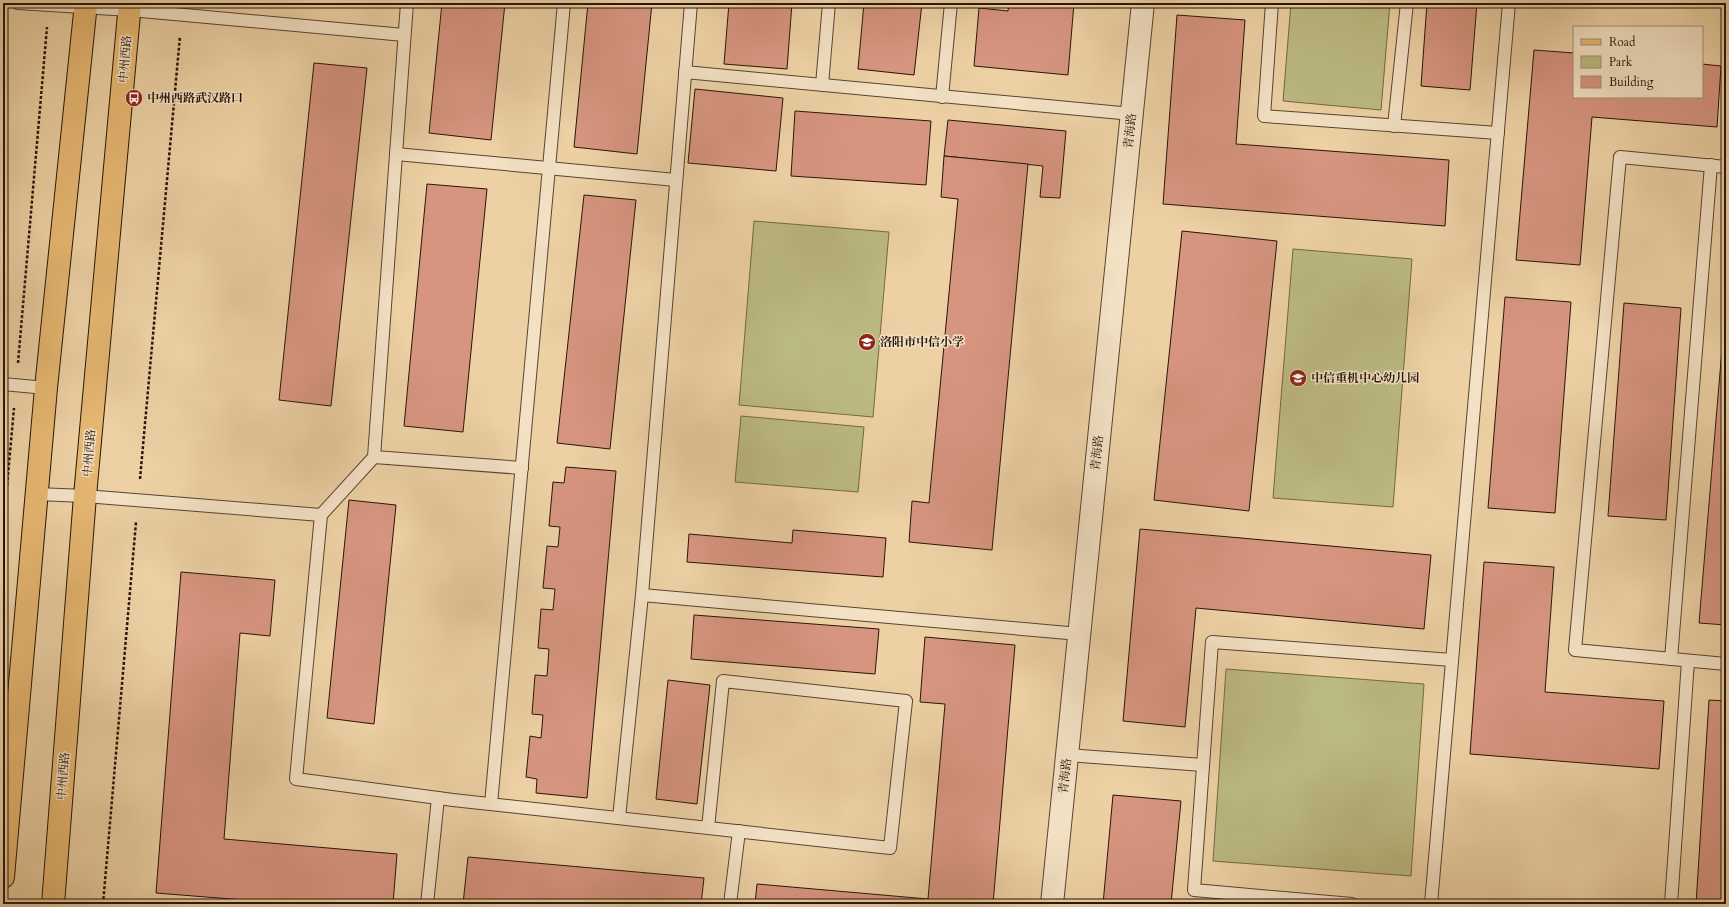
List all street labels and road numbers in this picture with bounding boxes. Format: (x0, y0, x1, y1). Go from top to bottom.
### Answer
street label: 中州西路 (115, 34, 135, 84)
street label: 青海路 (1120, 112, 1140, 150)
street label: 中州西路 (79, 428, 99, 478)
street label: 青海路 (1087, 434, 1107, 472)
street label: 中州西路 (53, 751, 73, 801)
street label: 青海路 (1055, 757, 1075, 795)

